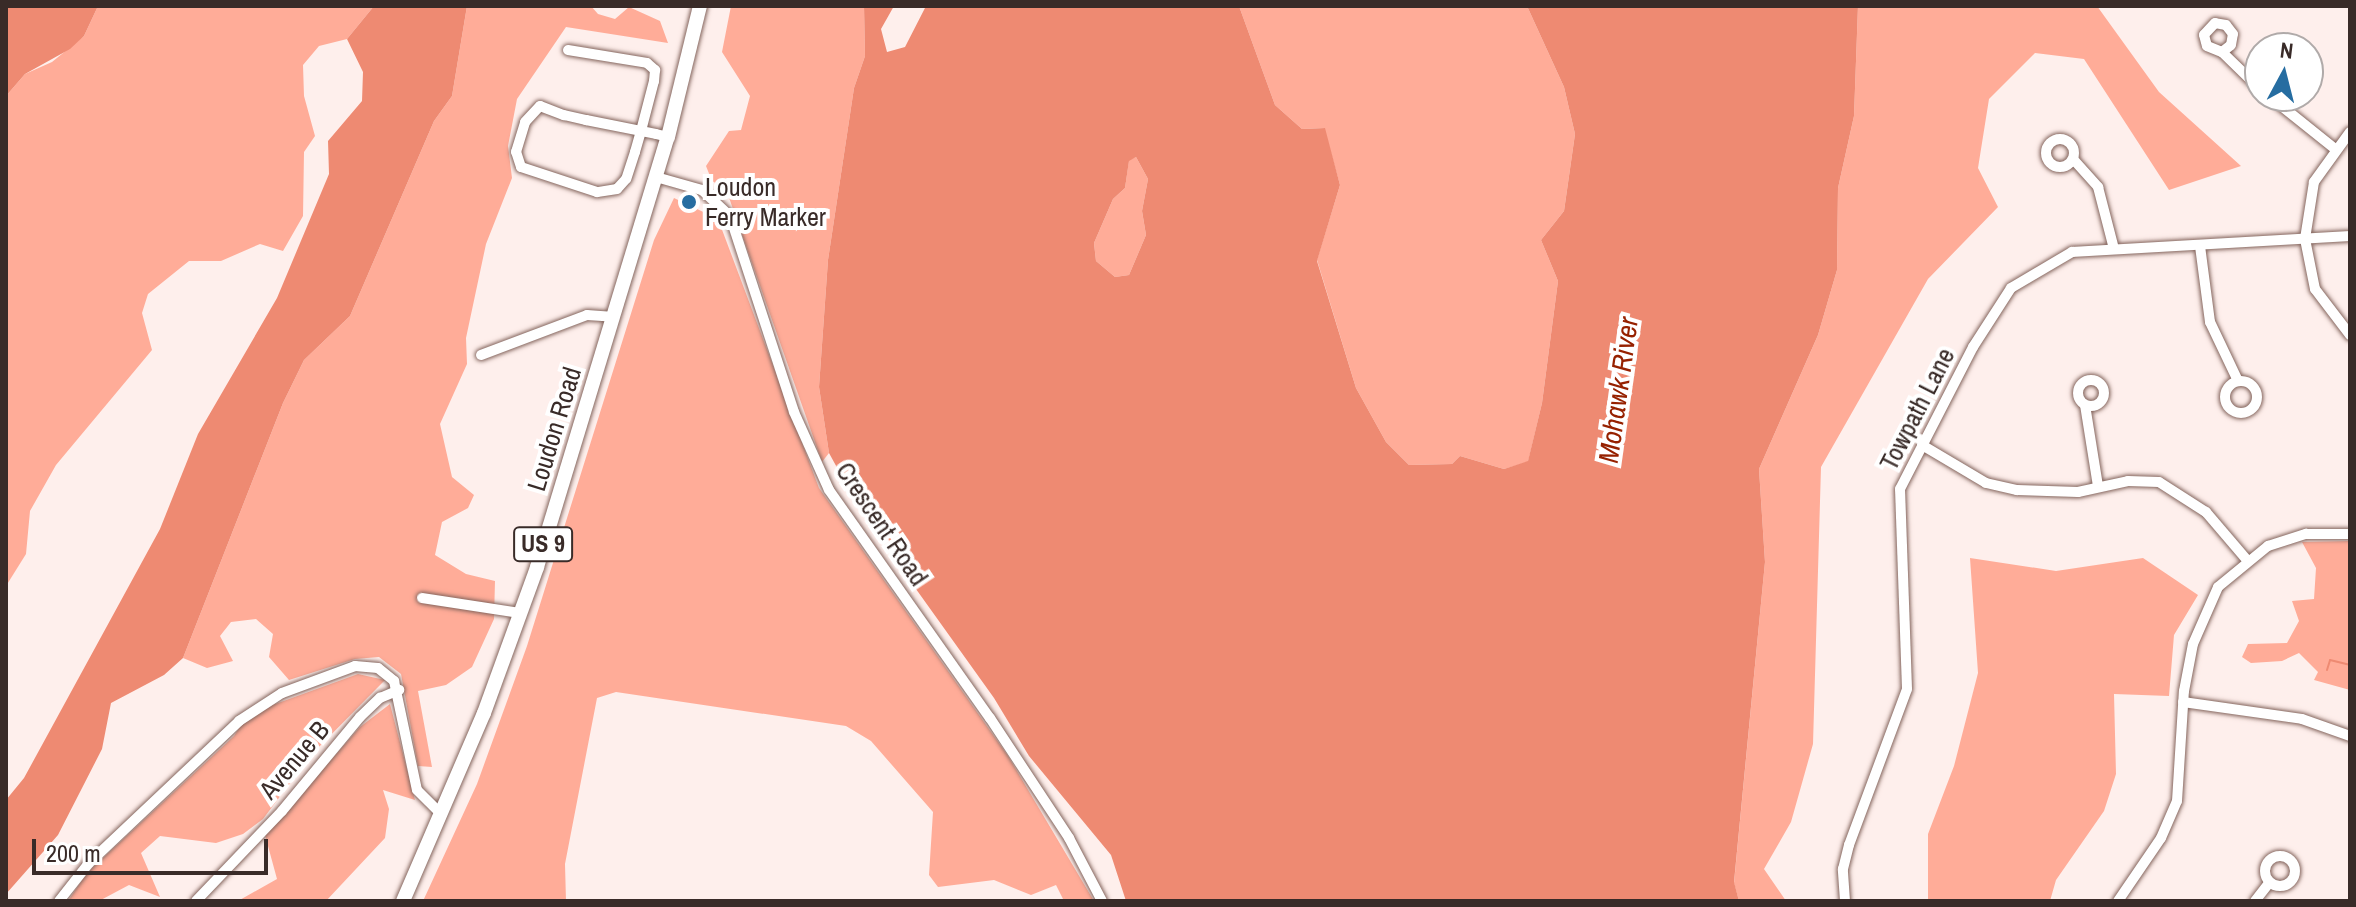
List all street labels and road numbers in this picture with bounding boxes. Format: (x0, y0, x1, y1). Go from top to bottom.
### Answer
street label: Towpath Lane (1873, 343, 1961, 475)
street label: Loudon Road (520, 363, 588, 495)
street label: Crescent Road (829, 456, 935, 592)
road number: US 9 (513, 524, 573, 564)
street label: Avenue B (252, 715, 336, 805)

